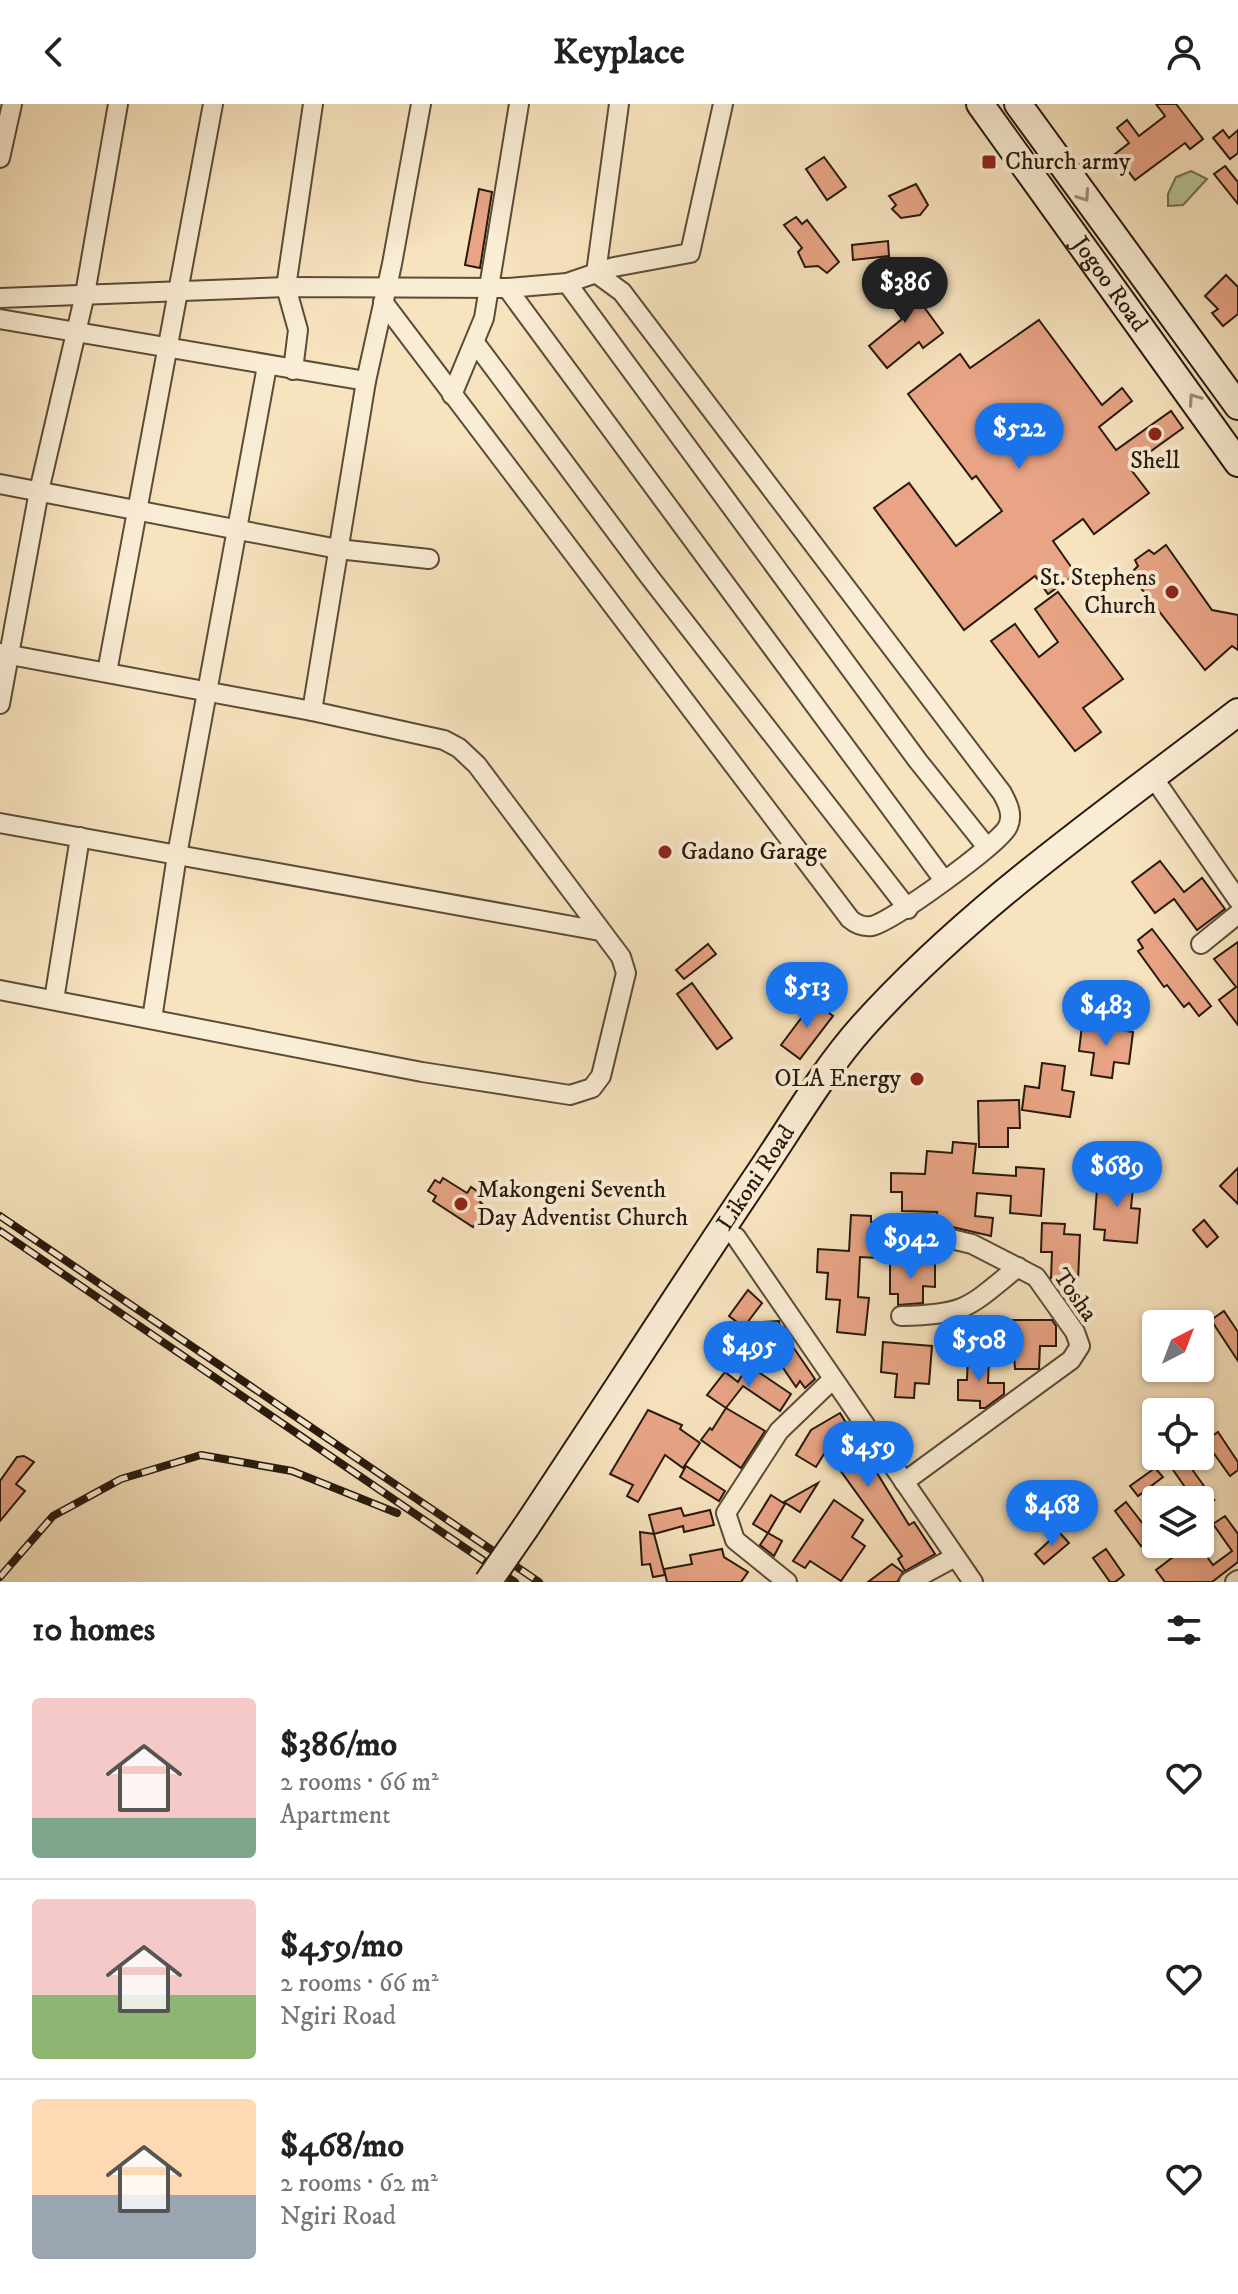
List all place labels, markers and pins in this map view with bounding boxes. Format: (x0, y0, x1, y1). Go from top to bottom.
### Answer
place label: Church army (1005, 147, 1131, 177)
marker: Church army (980, 153, 998, 171)
pin: $386 (858, 257, 952, 325)
pin: $522 (972, 403, 1066, 471)
marker: Shell (1146, 425, 1164, 443)
place label: Shell (1130, 446, 1181, 476)
place label: St. Stephens Church (1040, 563, 1156, 621)
marker: St. Stephens Church (1163, 583, 1181, 601)
place label: Gadano Garage (681, 837, 827, 867)
marker: Gadano Garage (656, 843, 674, 861)
pin: $513 (760, 962, 854, 1030)
pin: $483 (1059, 980, 1153, 1048)
place label: OLA Energy (774, 1064, 902, 1094)
marker: OLA Energy (908, 1070, 926, 1088)
pin: $689 (1070, 1141, 1164, 1209)
place label: Makongeni Seventh Day Adventist Church (477, 1175, 688, 1233)
marker: Makongeni Seventh Day Adventist Church (452, 1195, 470, 1213)
pin: $942 (864, 1213, 958, 1281)
pin: $508 (932, 1315, 1026, 1383)
pin: $495 (702, 1321, 796, 1389)
pin: $459 (821, 1421, 915, 1489)
pin: $468 (1005, 1480, 1099, 1548)

